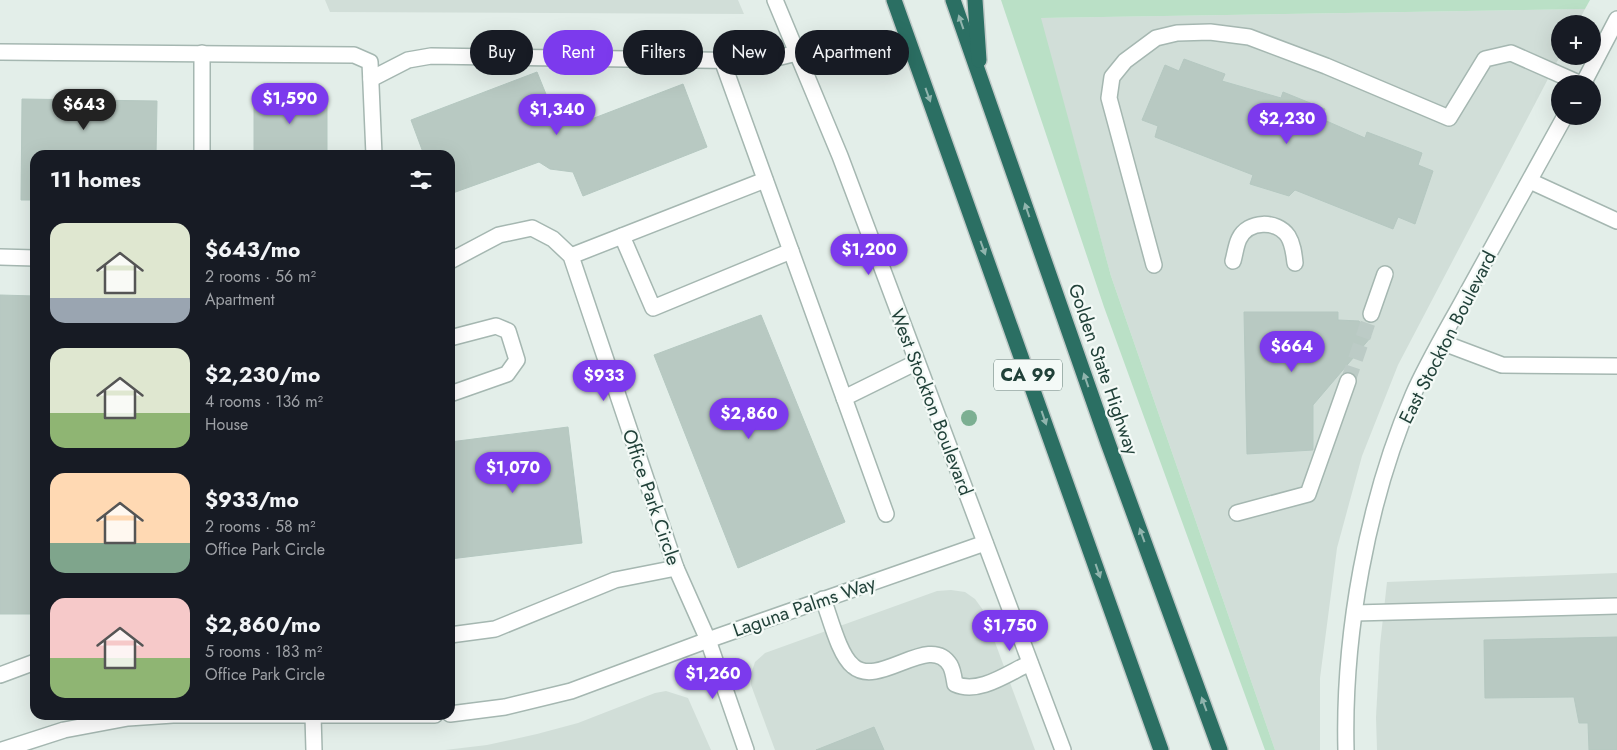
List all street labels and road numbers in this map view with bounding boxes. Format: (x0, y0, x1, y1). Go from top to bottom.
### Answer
street label: East Stockton Boulevard (1392, 246, 1503, 428)
street label: Golden State Highway (1062, 280, 1146, 459)
street label: West Stockton Boulevard (883, 305, 980, 499)
road number: CA 99 (994, 360, 1062, 390)
street label: Office Park Circle (616, 425, 688, 569)
street label: Laguna Palms Way (729, 569, 880, 644)

